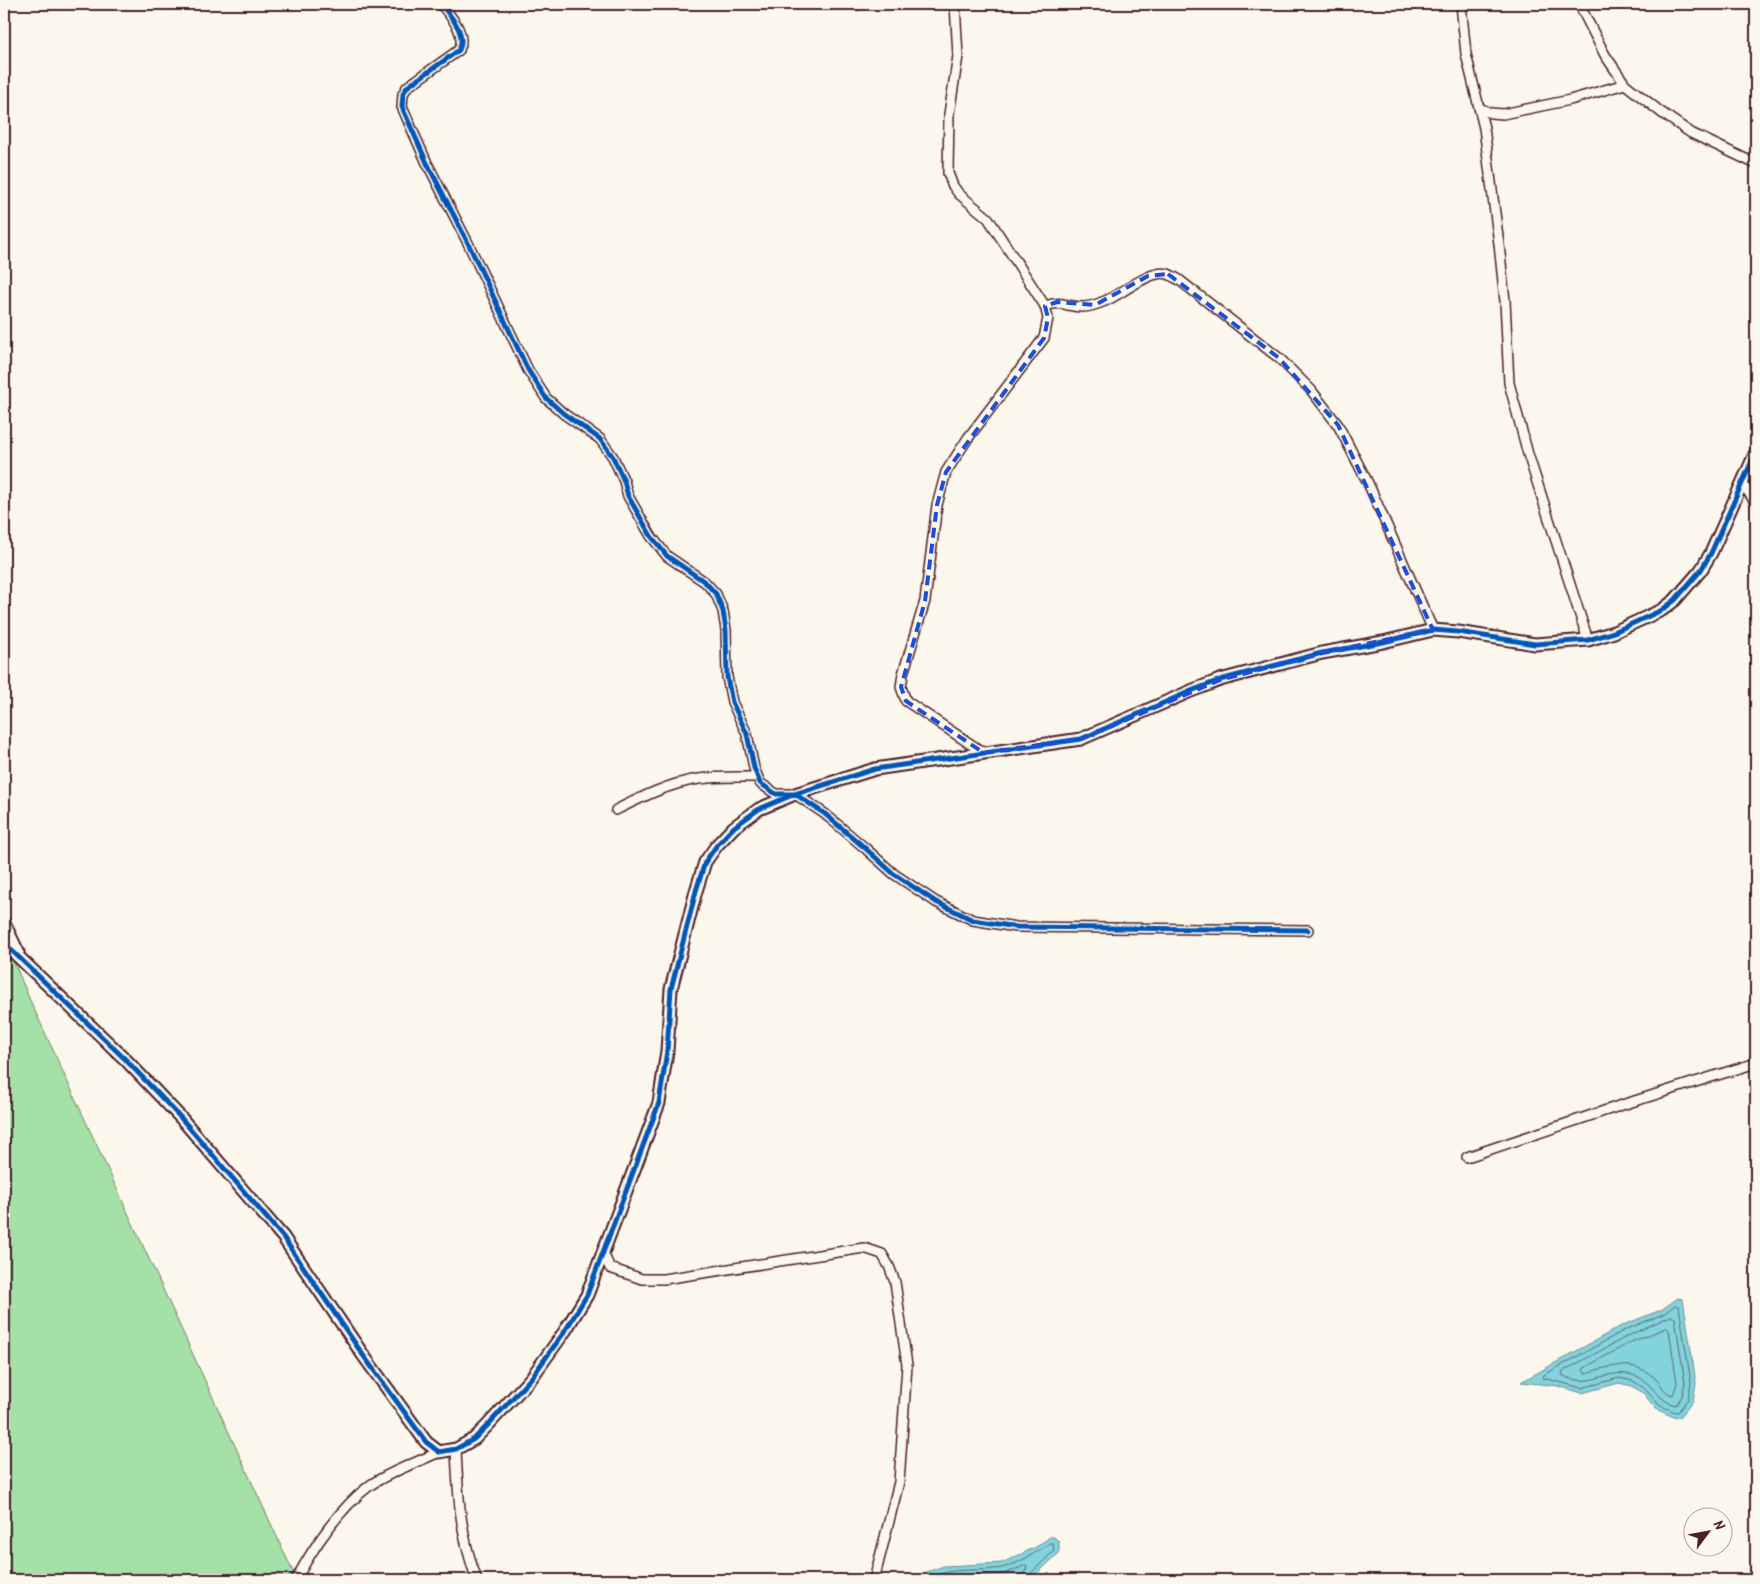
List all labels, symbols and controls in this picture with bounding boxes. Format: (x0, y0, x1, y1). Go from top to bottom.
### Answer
north arrow (1682, 1506, 1732, 1556)
text: N (1707, 1516, 1730, 1535)

